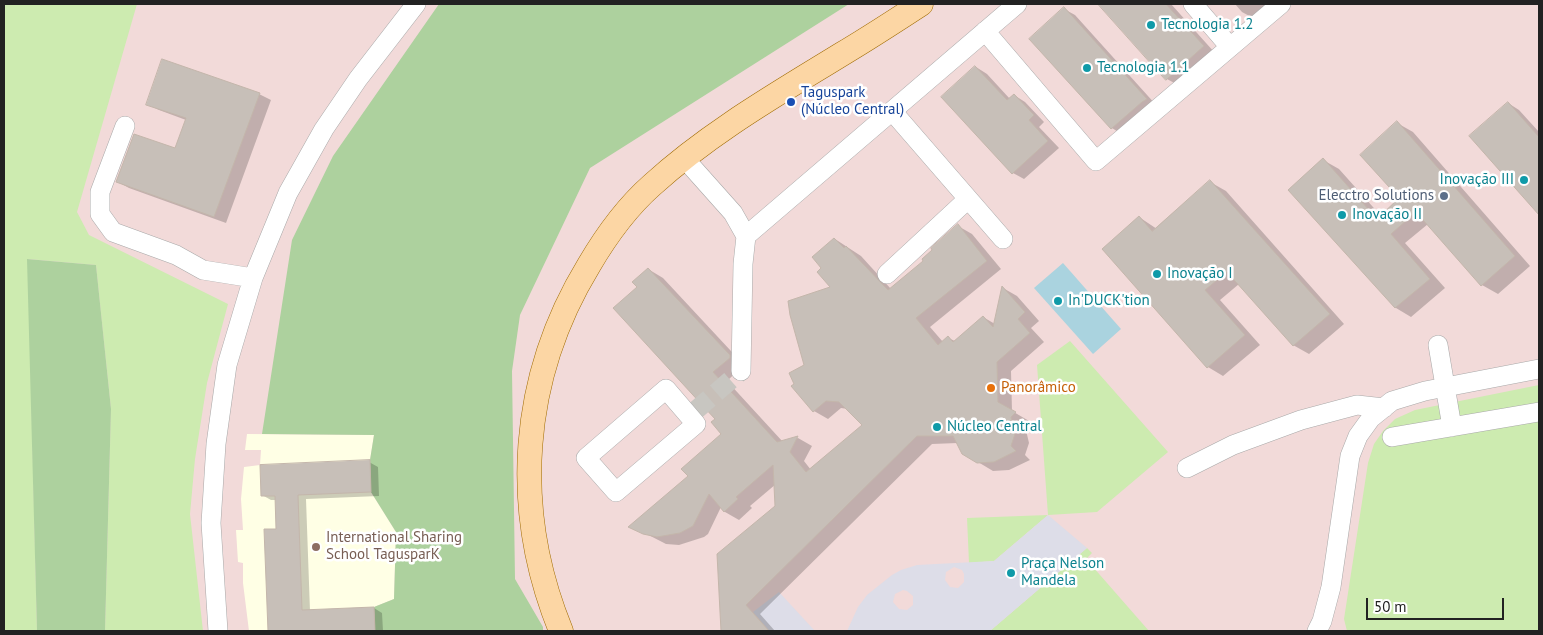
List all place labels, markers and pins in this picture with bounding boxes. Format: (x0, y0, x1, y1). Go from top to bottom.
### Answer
place label: Tecnologia 1.2 (1161, 16, 1253, 34)
marker: Tecnologia 1.2 (1145, 19, 1157, 31)
place label: Tecnologia 1.1 (1097, 59, 1189, 77)
marker: Tecnologia 1.1 (1081, 62, 1093, 74)
place label: Taguspark (Núcleo Central) (801, 84, 904, 119)
marker: Taguspark (Núcleo Central) (785, 96, 797, 108)
place label: Inovação III (1440, 171, 1514, 189)
marker: Inovação III (1518, 174, 1530, 186)
place label: Elecctro Solutions (1319, 187, 1434, 205)
marker: Elecctro Solutions (1438, 190, 1450, 202)
place label: Inovação II (1352, 206, 1422, 224)
marker: Inovação II (1336, 209, 1348, 221)
place label: Inovação I (1167, 265, 1233, 283)
marker: Inovação I (1151, 268, 1163, 280)
place label: In'DUCK'tion (1068, 292, 1150, 310)
marker: In'DUCK'tion (1052, 295, 1064, 307)
place label: Panorâmico (1001, 379, 1076, 397)
marker: Panorâmico (985, 382, 997, 394)
place label: Núcleo Central (947, 418, 1042, 436)
marker: Núcleo Central (931, 421, 943, 433)
place label: International Sharing School TagusparK (326, 529, 462, 564)
marker: International Sharing School TagusparK (310, 541, 322, 553)
place label: Praça Nelson Mandela (1021, 555, 1104, 590)
marker: Praça Nelson Mandela (1005, 567, 1017, 579)

